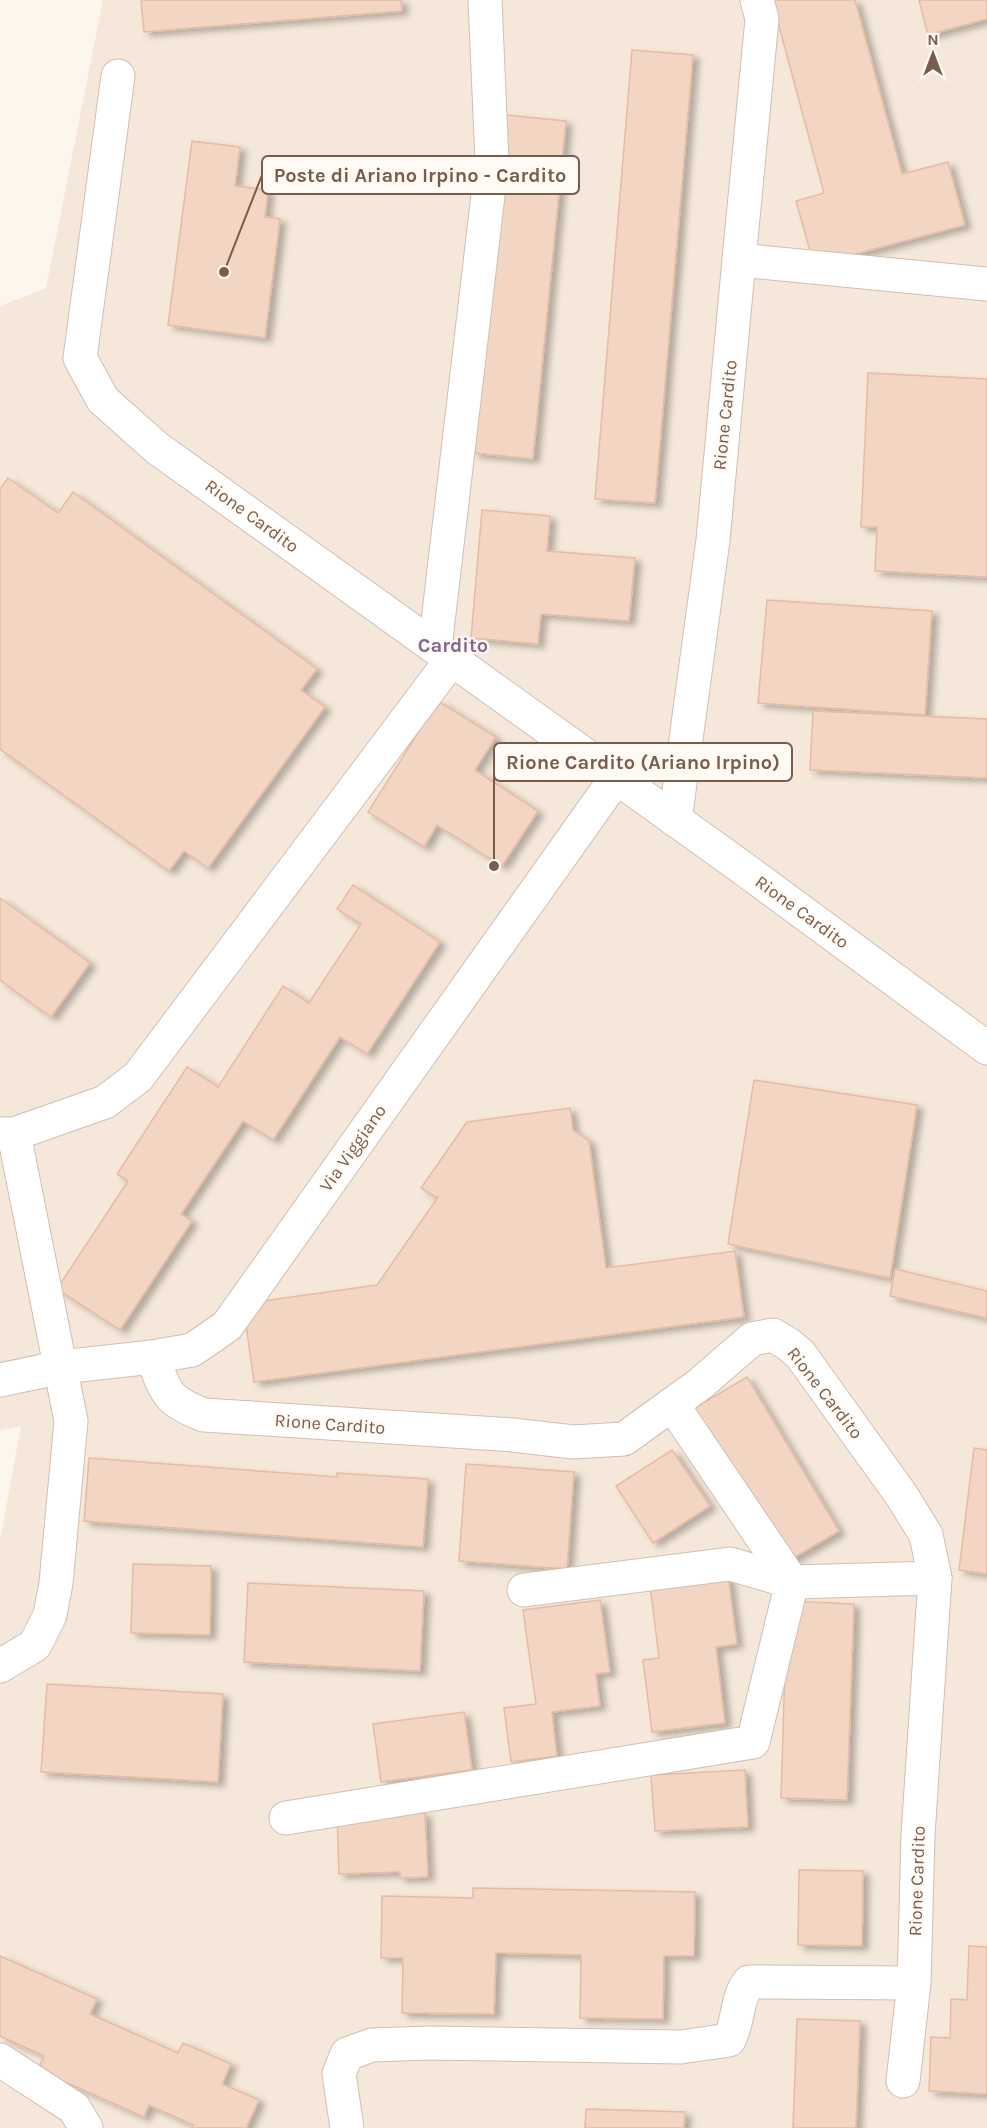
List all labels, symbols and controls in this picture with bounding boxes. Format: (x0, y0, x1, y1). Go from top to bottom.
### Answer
north arrow (903, 24, 963, 84)
text: N (927, 30, 939, 49)
callout: Poste di Ariano Irpino - Cardito (262, 156, 579, 194)
text: Poste di Ariano Irpino - Cardito (274, 164, 566, 187)
street label: Rione Cardito (708, 359, 742, 471)
street label: Rione Cardito (201, 475, 303, 557)
district label: Cardito (418, 634, 488, 657)
callout: Rione Cardito (Ariano Irpino) (494, 743, 792, 781)
text: Rione Cardito (Ariano Irpino) (506, 751, 780, 774)
street label: Rione Cardito (751, 871, 853, 953)
street label: Via Viggiano (315, 1100, 391, 1196)
street label: Rione Cardito (782, 1343, 868, 1443)
street label: Rione Cardito (274, 1409, 386, 1439)
street label: Rione Cardito (904, 1825, 930, 1937)

